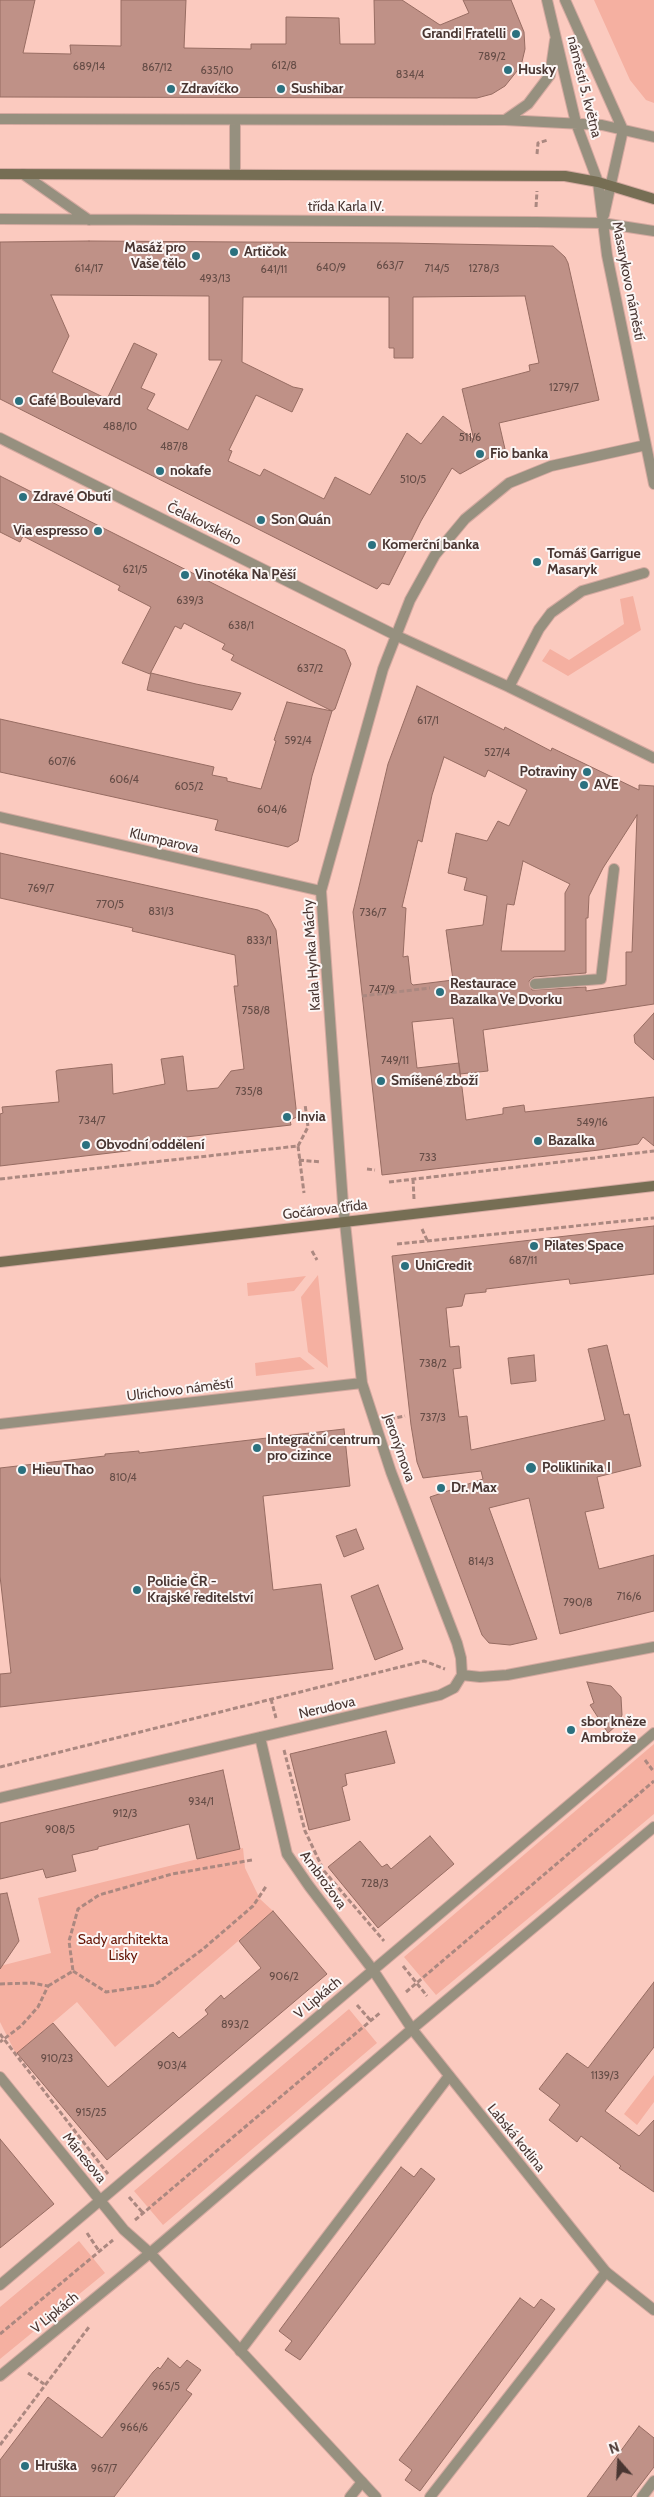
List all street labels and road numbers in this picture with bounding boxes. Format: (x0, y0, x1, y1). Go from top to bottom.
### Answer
street label: náměstí 5. května (563, 35, 605, 139)
street label: třída Karla IV. (308, 199, 384, 215)
street label: Masarykovo náměstí (608, 220, 648, 342)
street label: Čelakovského (164, 499, 244, 549)
street label: Klumparova (128, 825, 200, 857)
street label: Karla Hynka Máchy (300, 899, 324, 1011)
street label: Gočárova třída (282, 1196, 368, 1224)
street label: Ulrichovo náměstí (126, 1375, 234, 1405)
street label: Jeronýmova (380, 1412, 418, 1484)
street label: Nerudova (297, 1693, 357, 1723)
street label: Ambrožova (296, 1848, 350, 1912)
street label: V Lipkách (291, 1973, 345, 2023)
street label: Labská kotlina (484, 2101, 548, 2175)
street label: Mánesova (59, 2129, 109, 2187)
street label: V Lipkách (28, 2289, 82, 2337)

